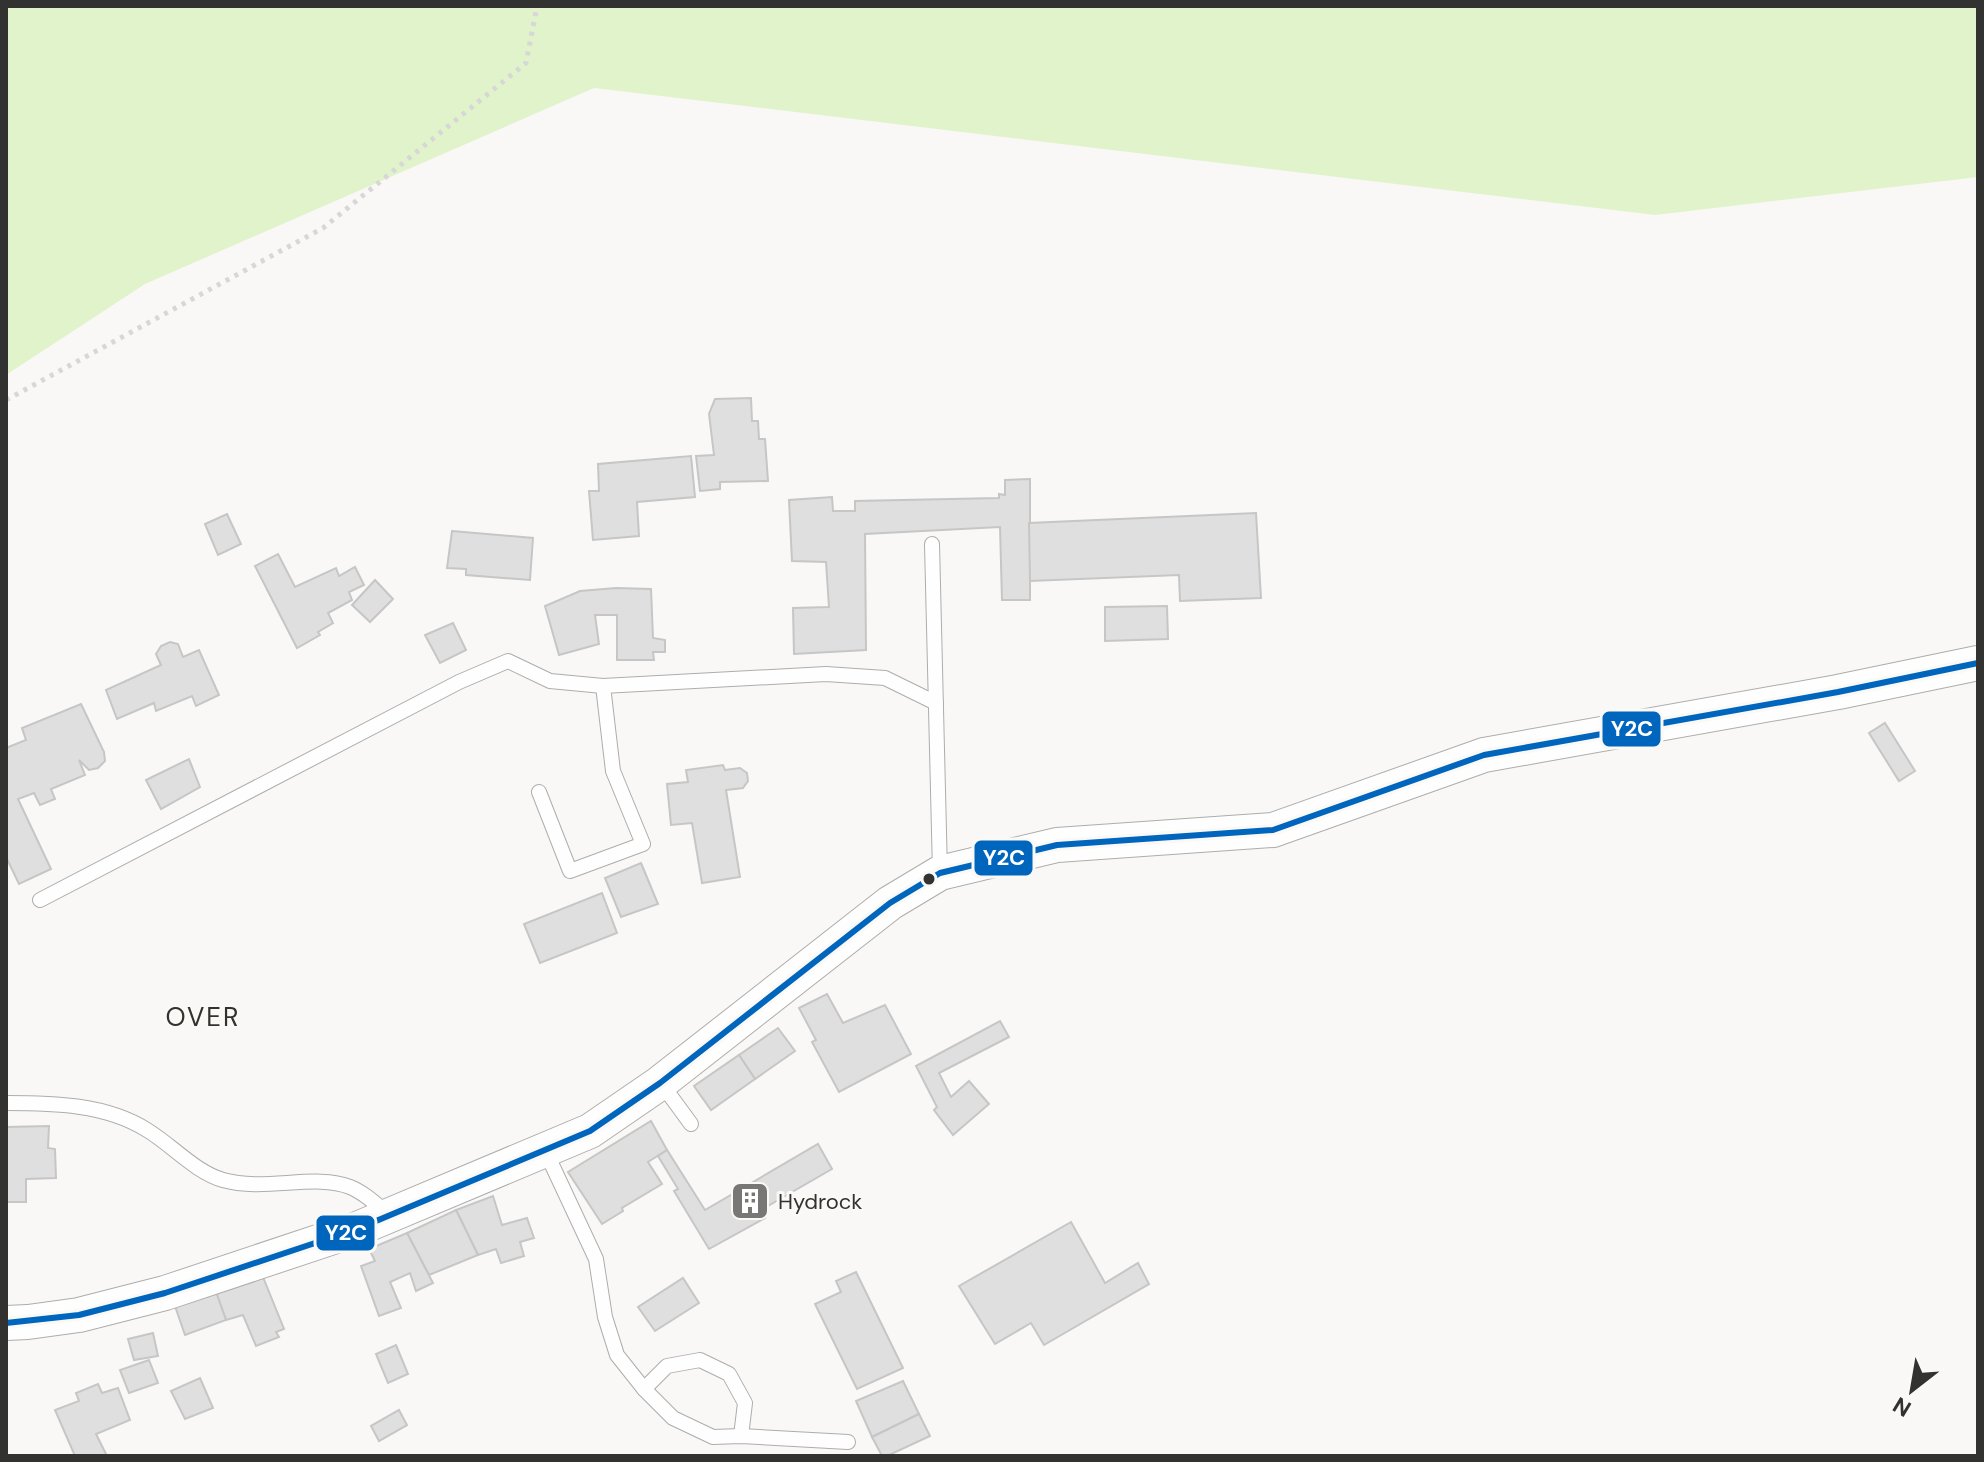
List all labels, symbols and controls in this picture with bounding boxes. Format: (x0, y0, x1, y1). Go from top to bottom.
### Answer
line badge: Y2C (1601, 710, 1662, 748)
text: Y2C (1611, 714, 1653, 743)
line badge: Y2C (973, 839, 1034, 877)
text: Y2C (983, 843, 1025, 872)
unlabelled marker (921, 871, 937, 887)
district label: OVER (166, 1000, 240, 1034)
building icon: Hydrock (729, 1180, 771, 1222)
place label: Hydrock (778, 1187, 862, 1216)
line badge: Y2C (315, 1214, 376, 1252)
text: Y2C (325, 1218, 367, 1247)
north arrow (1872, 1350, 1952, 1430)
text: N (1888, 1390, 1916, 1423)

